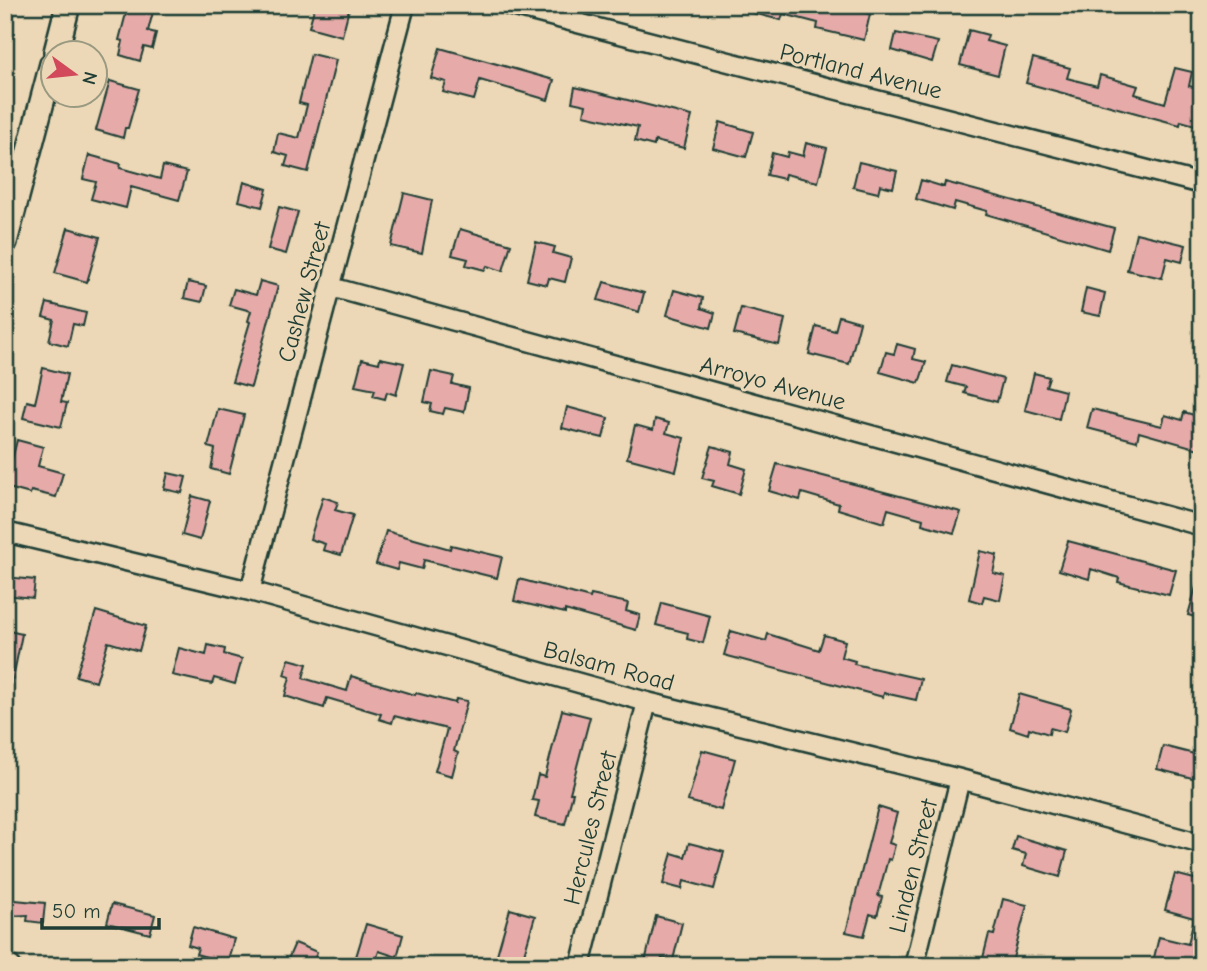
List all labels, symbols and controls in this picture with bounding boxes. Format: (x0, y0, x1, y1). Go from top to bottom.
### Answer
street label: Portland Avenue (777, 37, 945, 105)
north arrow (38, 38, 108, 108)
text: N (77, 69, 102, 87)
street label: Cashew Street (272, 218, 337, 365)
street label: Arroyo Avenue (697, 350, 849, 416)
street label: Balsam Road (540, 635, 678, 697)
street label: Hercules Street (557, 747, 623, 908)
street label: Linden Street (883, 795, 943, 936)
scale bar (42, 887, 159, 931)
text: 50 m (52, 899, 101, 923)

